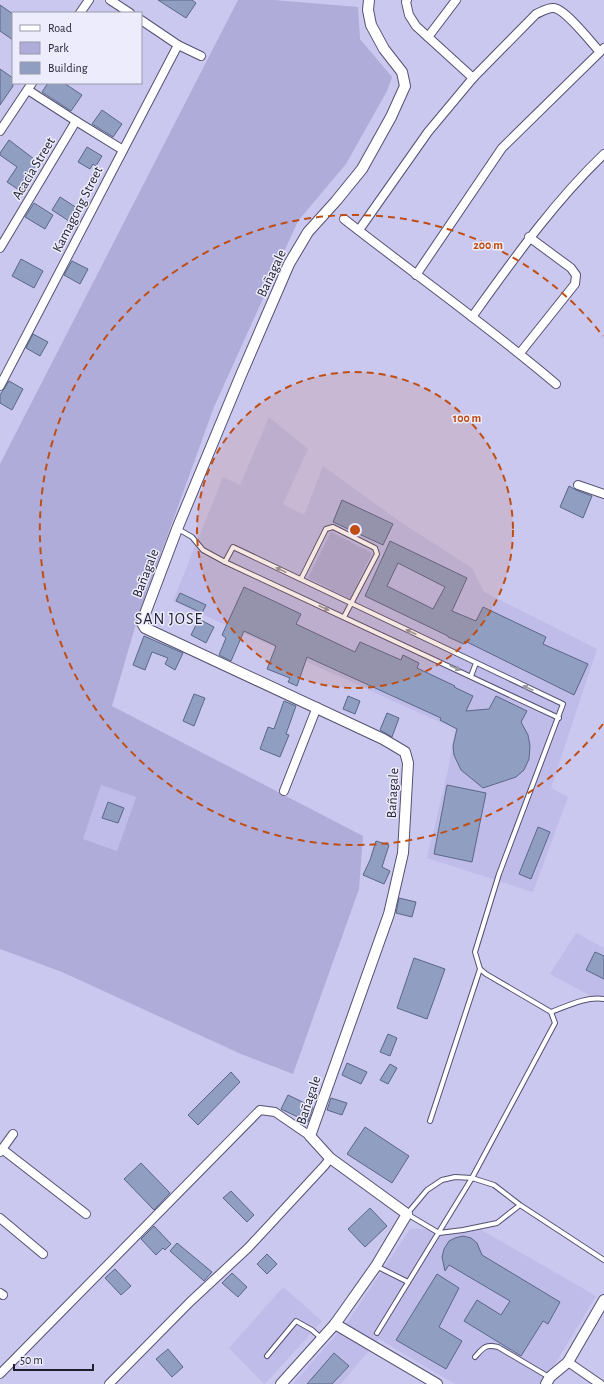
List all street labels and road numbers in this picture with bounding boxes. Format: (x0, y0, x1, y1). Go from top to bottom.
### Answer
street label: Acacia Street (10, 134, 58, 202)
street label: Kamagong Street (50, 164, 106, 255)
street label: Bañagale (255, 248, 289, 299)
street label: Bañagale (130, 547, 162, 599)
street label: Bañagale (385, 767, 401, 819)
street label: Bañagale (294, 1074, 324, 1127)

